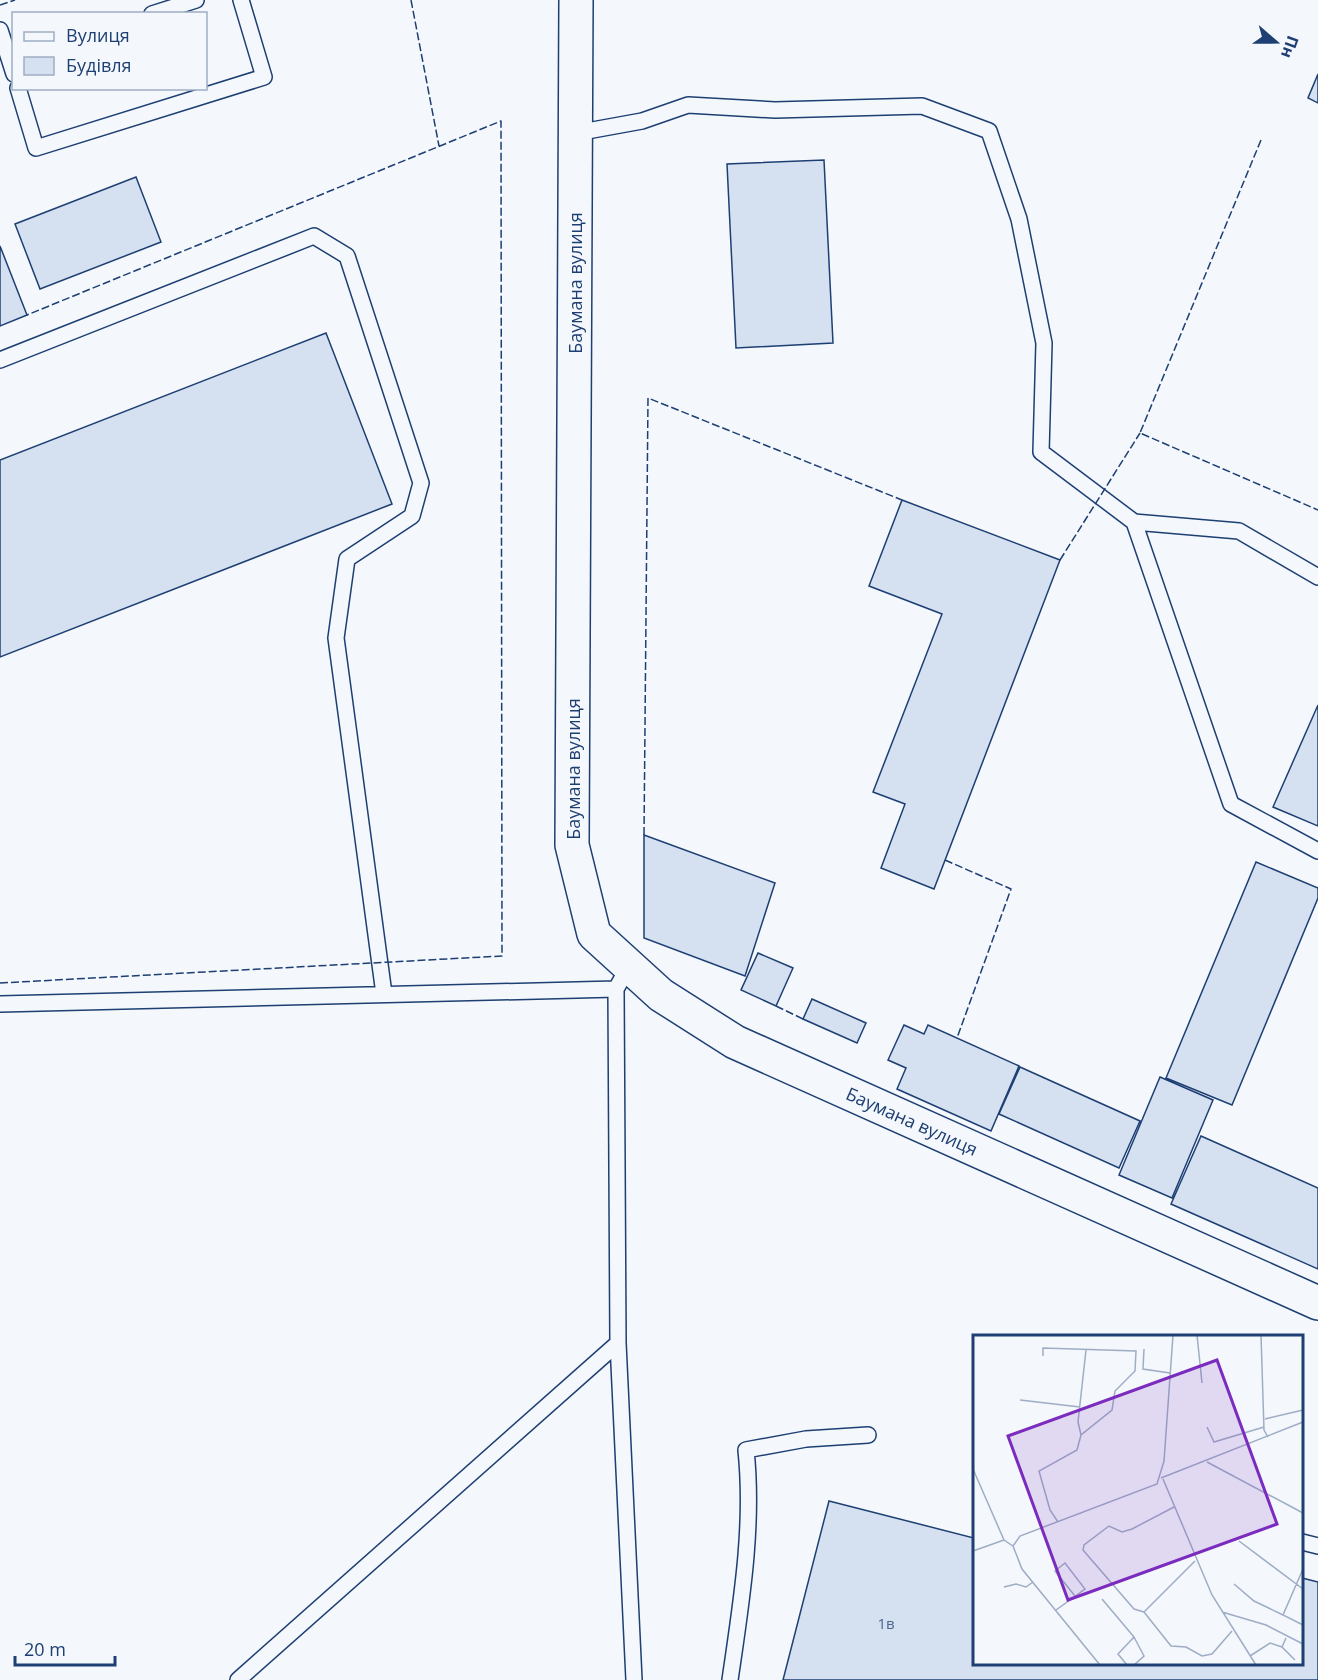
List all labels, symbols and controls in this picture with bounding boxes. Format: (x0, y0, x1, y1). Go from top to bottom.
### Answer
legend (12, 12, 207, 90)
north arrow (1246, 12, 1306, 72)
text: Вулиця (66, 23, 130, 47)
text: Пн (1276, 33, 1304, 61)
text: Будівля (66, 53, 132, 77)
street label: Баумана вулиця (563, 212, 587, 354)
street label: Баумана вулиця (561, 698, 585, 840)
street label: Баумана вулиця (842, 1081, 982, 1161)
inset map (973, 1335, 1303, 1665)
house number: 1в (877, 1613, 895, 1633)
scale bar (15, 1629, 116, 1667)
text: 20 m (24, 1637, 66, 1661)

